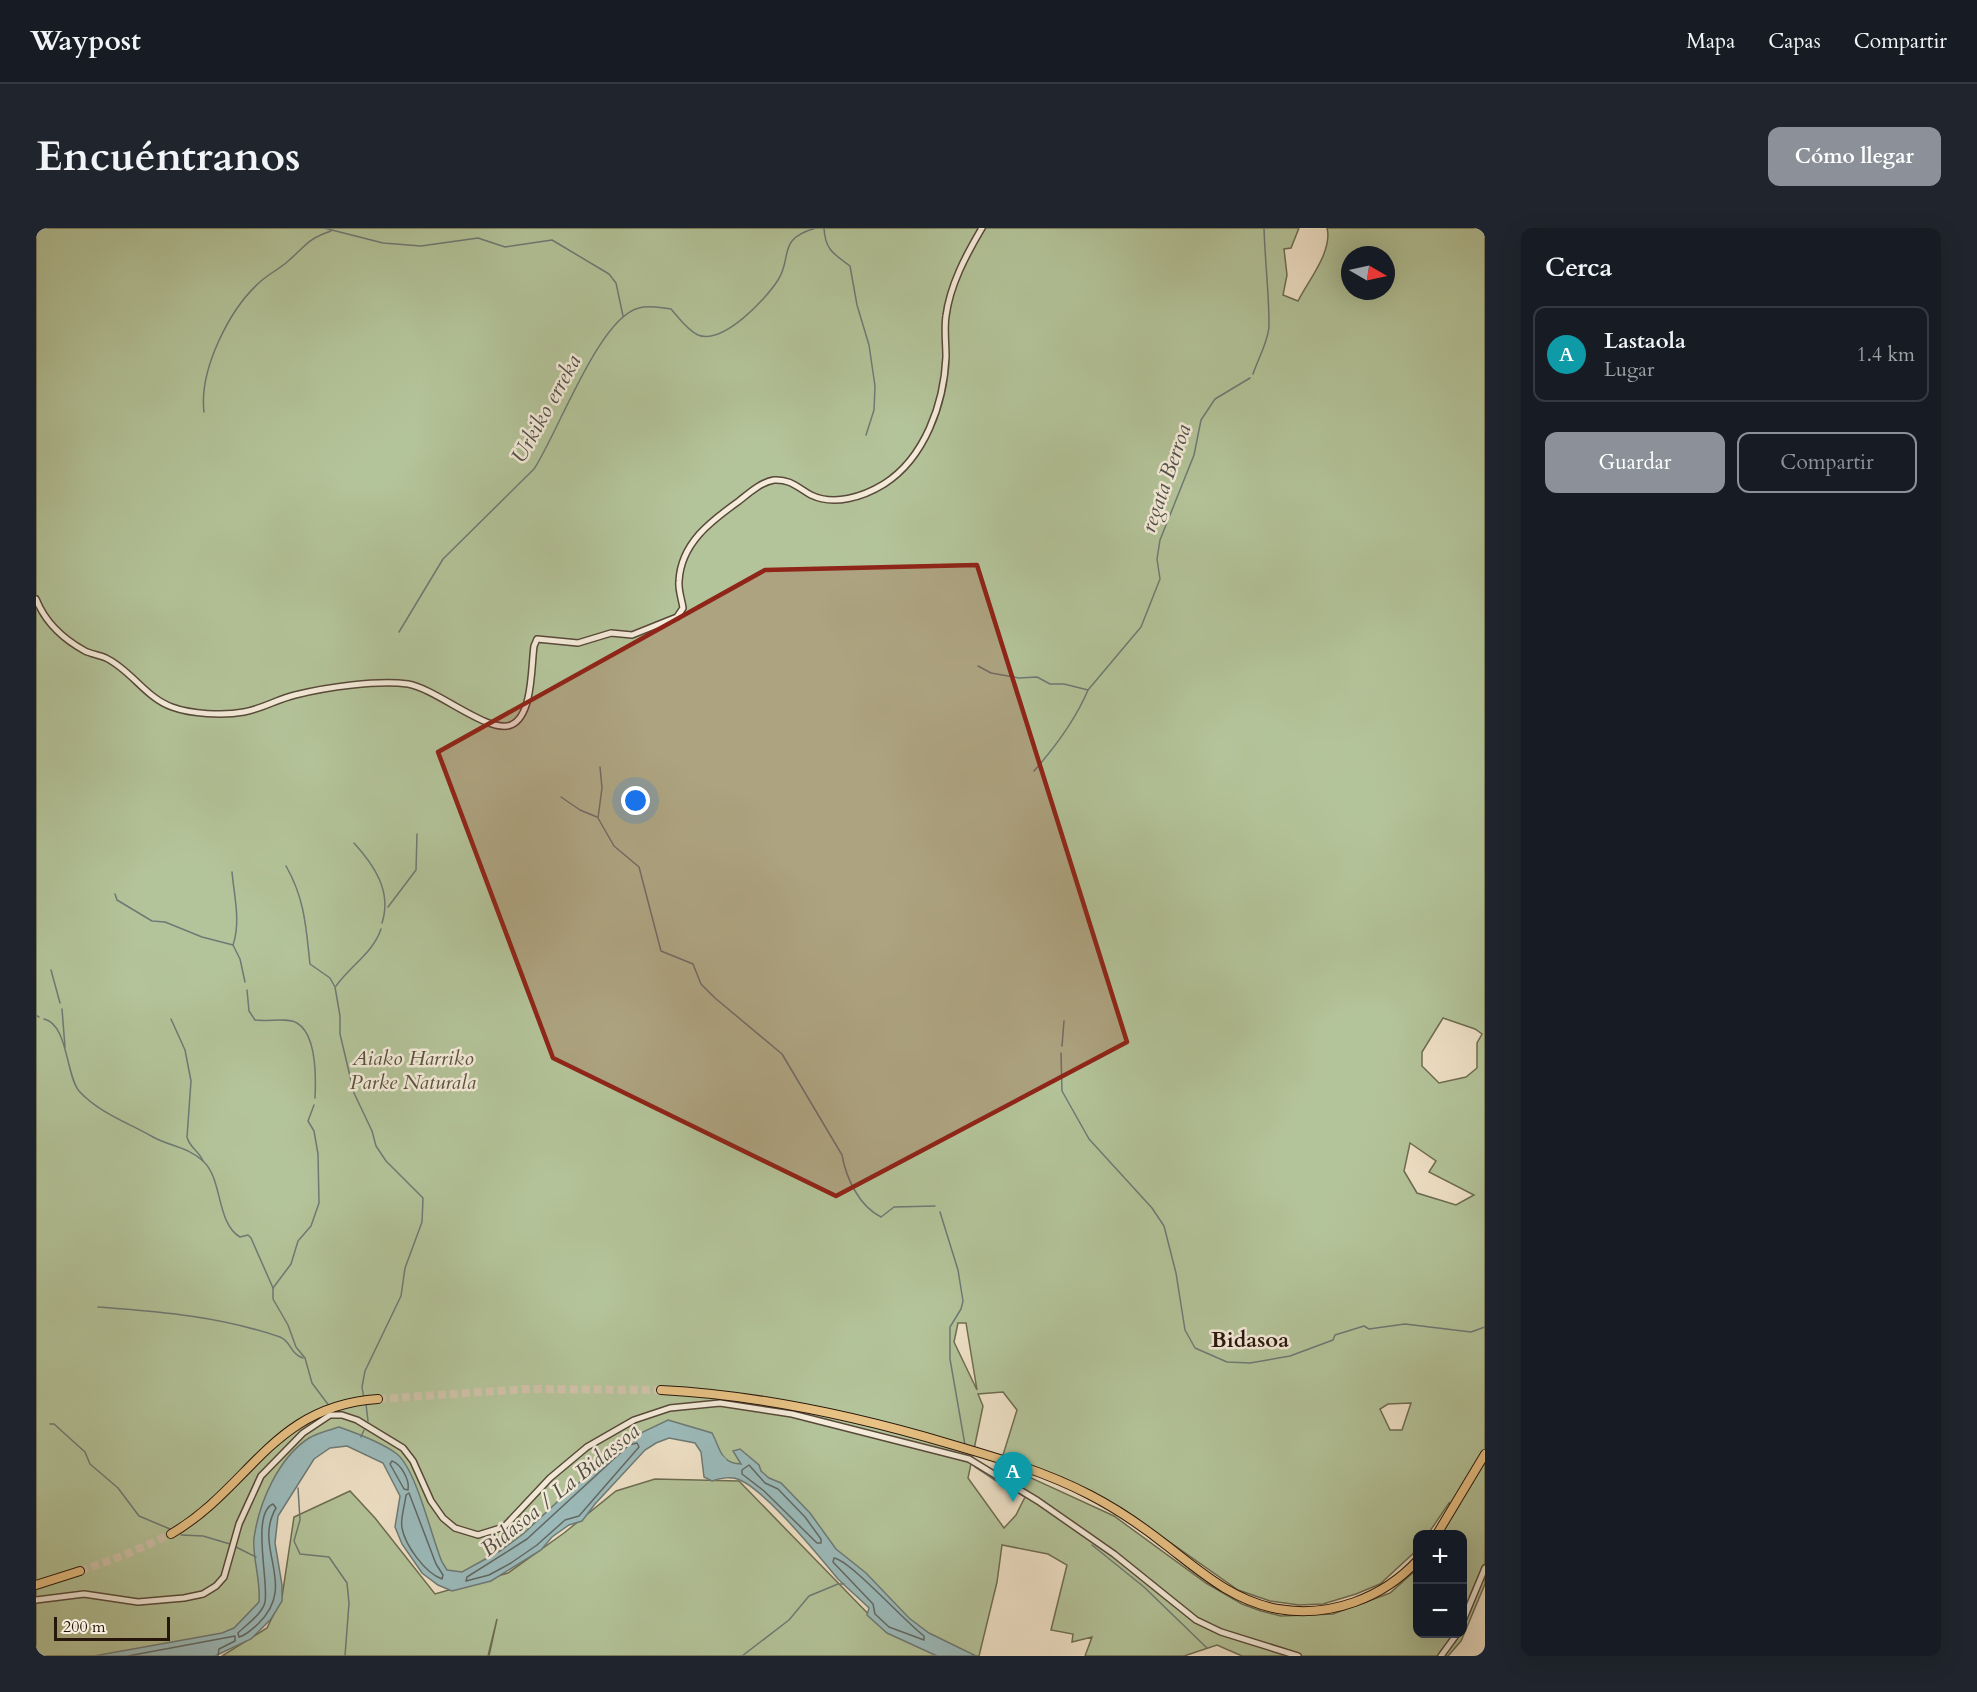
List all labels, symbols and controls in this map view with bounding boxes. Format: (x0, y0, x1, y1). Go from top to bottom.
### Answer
text: Waypost (30, 22, 141, 60)
text: Mapa (1686, 27, 1735, 56)
text: Capas (1768, 27, 1821, 56)
text: Compartir (1854, 27, 1947, 56)
button: Cómo llegar (1768, 127, 1941, 186)
text: Encuéntranos (36, 128, 301, 185)
north arrow (1341, 246, 1395, 300)
text: Cerca (1545, 250, 1612, 285)
text: Lastaola (1604, 326, 1686, 356)
text: A (1559, 341, 1574, 368)
text: 1.4 km (1856, 341, 1915, 368)
water label: Urkiko erreka (504, 349, 588, 469)
text: Lugar (1604, 356, 1654, 383)
water label: regata Berroa (1134, 420, 1199, 536)
button: Guardar (1545, 432, 1725, 493)
button: Compartir (1737, 432, 1917, 493)
your location (621, 786, 650, 815)
park label: Aiako Harriko Parke Naturala (350, 1044, 476, 1097)
district label: Bidasoa (1211, 1325, 1289, 1355)
water label: Bidasoa / La Bidassoa (474, 1416, 646, 1564)
pin: A (994, 1452, 1032, 1502)
map controls (1413, 1530, 1467, 1638)
button: + (1413, 1530, 1467, 1584)
button: − (1413, 1584, 1467, 1638)
scale bar (54, 1614, 170, 1642)
text: 200 m (63, 1616, 105, 1638)

